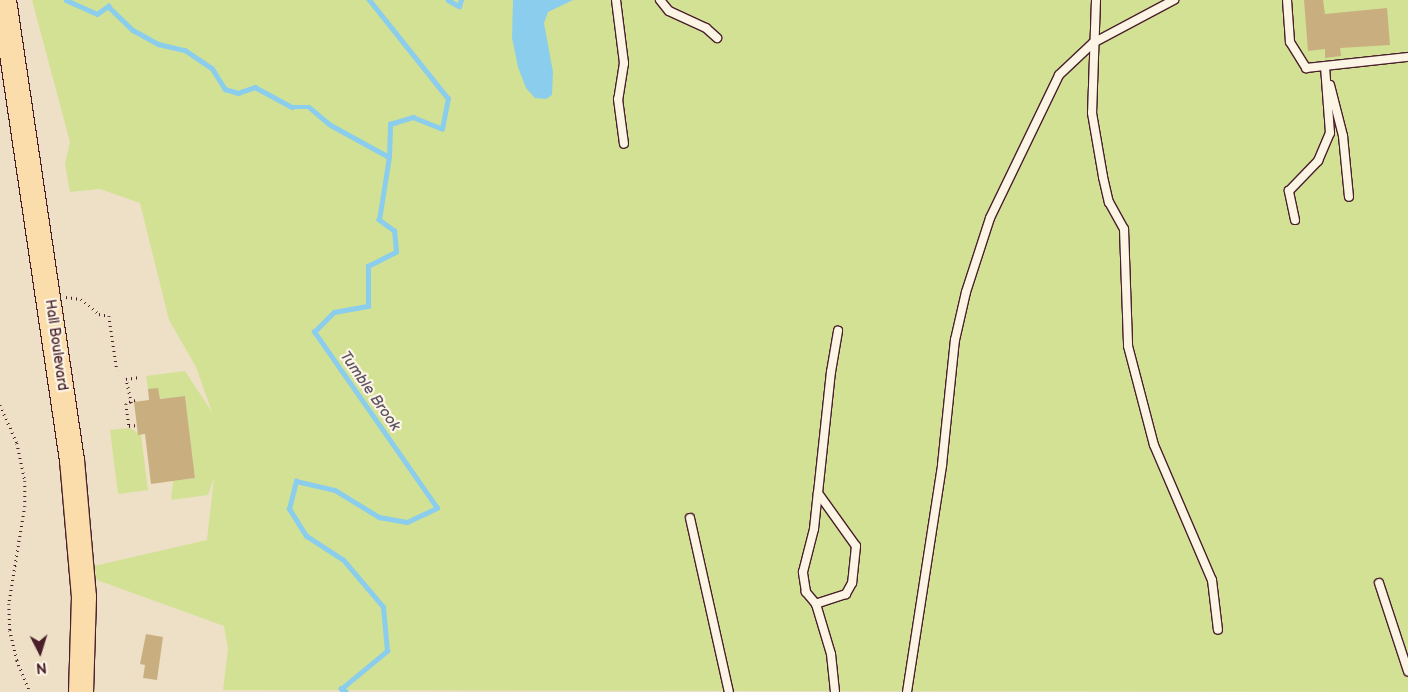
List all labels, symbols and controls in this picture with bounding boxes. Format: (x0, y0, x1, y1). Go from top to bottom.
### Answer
street label: Hall Boulevard (41, 298, 71, 392)
water label: Tumble Brook (336, 348, 404, 434)
north arrow (15, 627, 65, 677)
text: N (35, 659, 47, 676)

